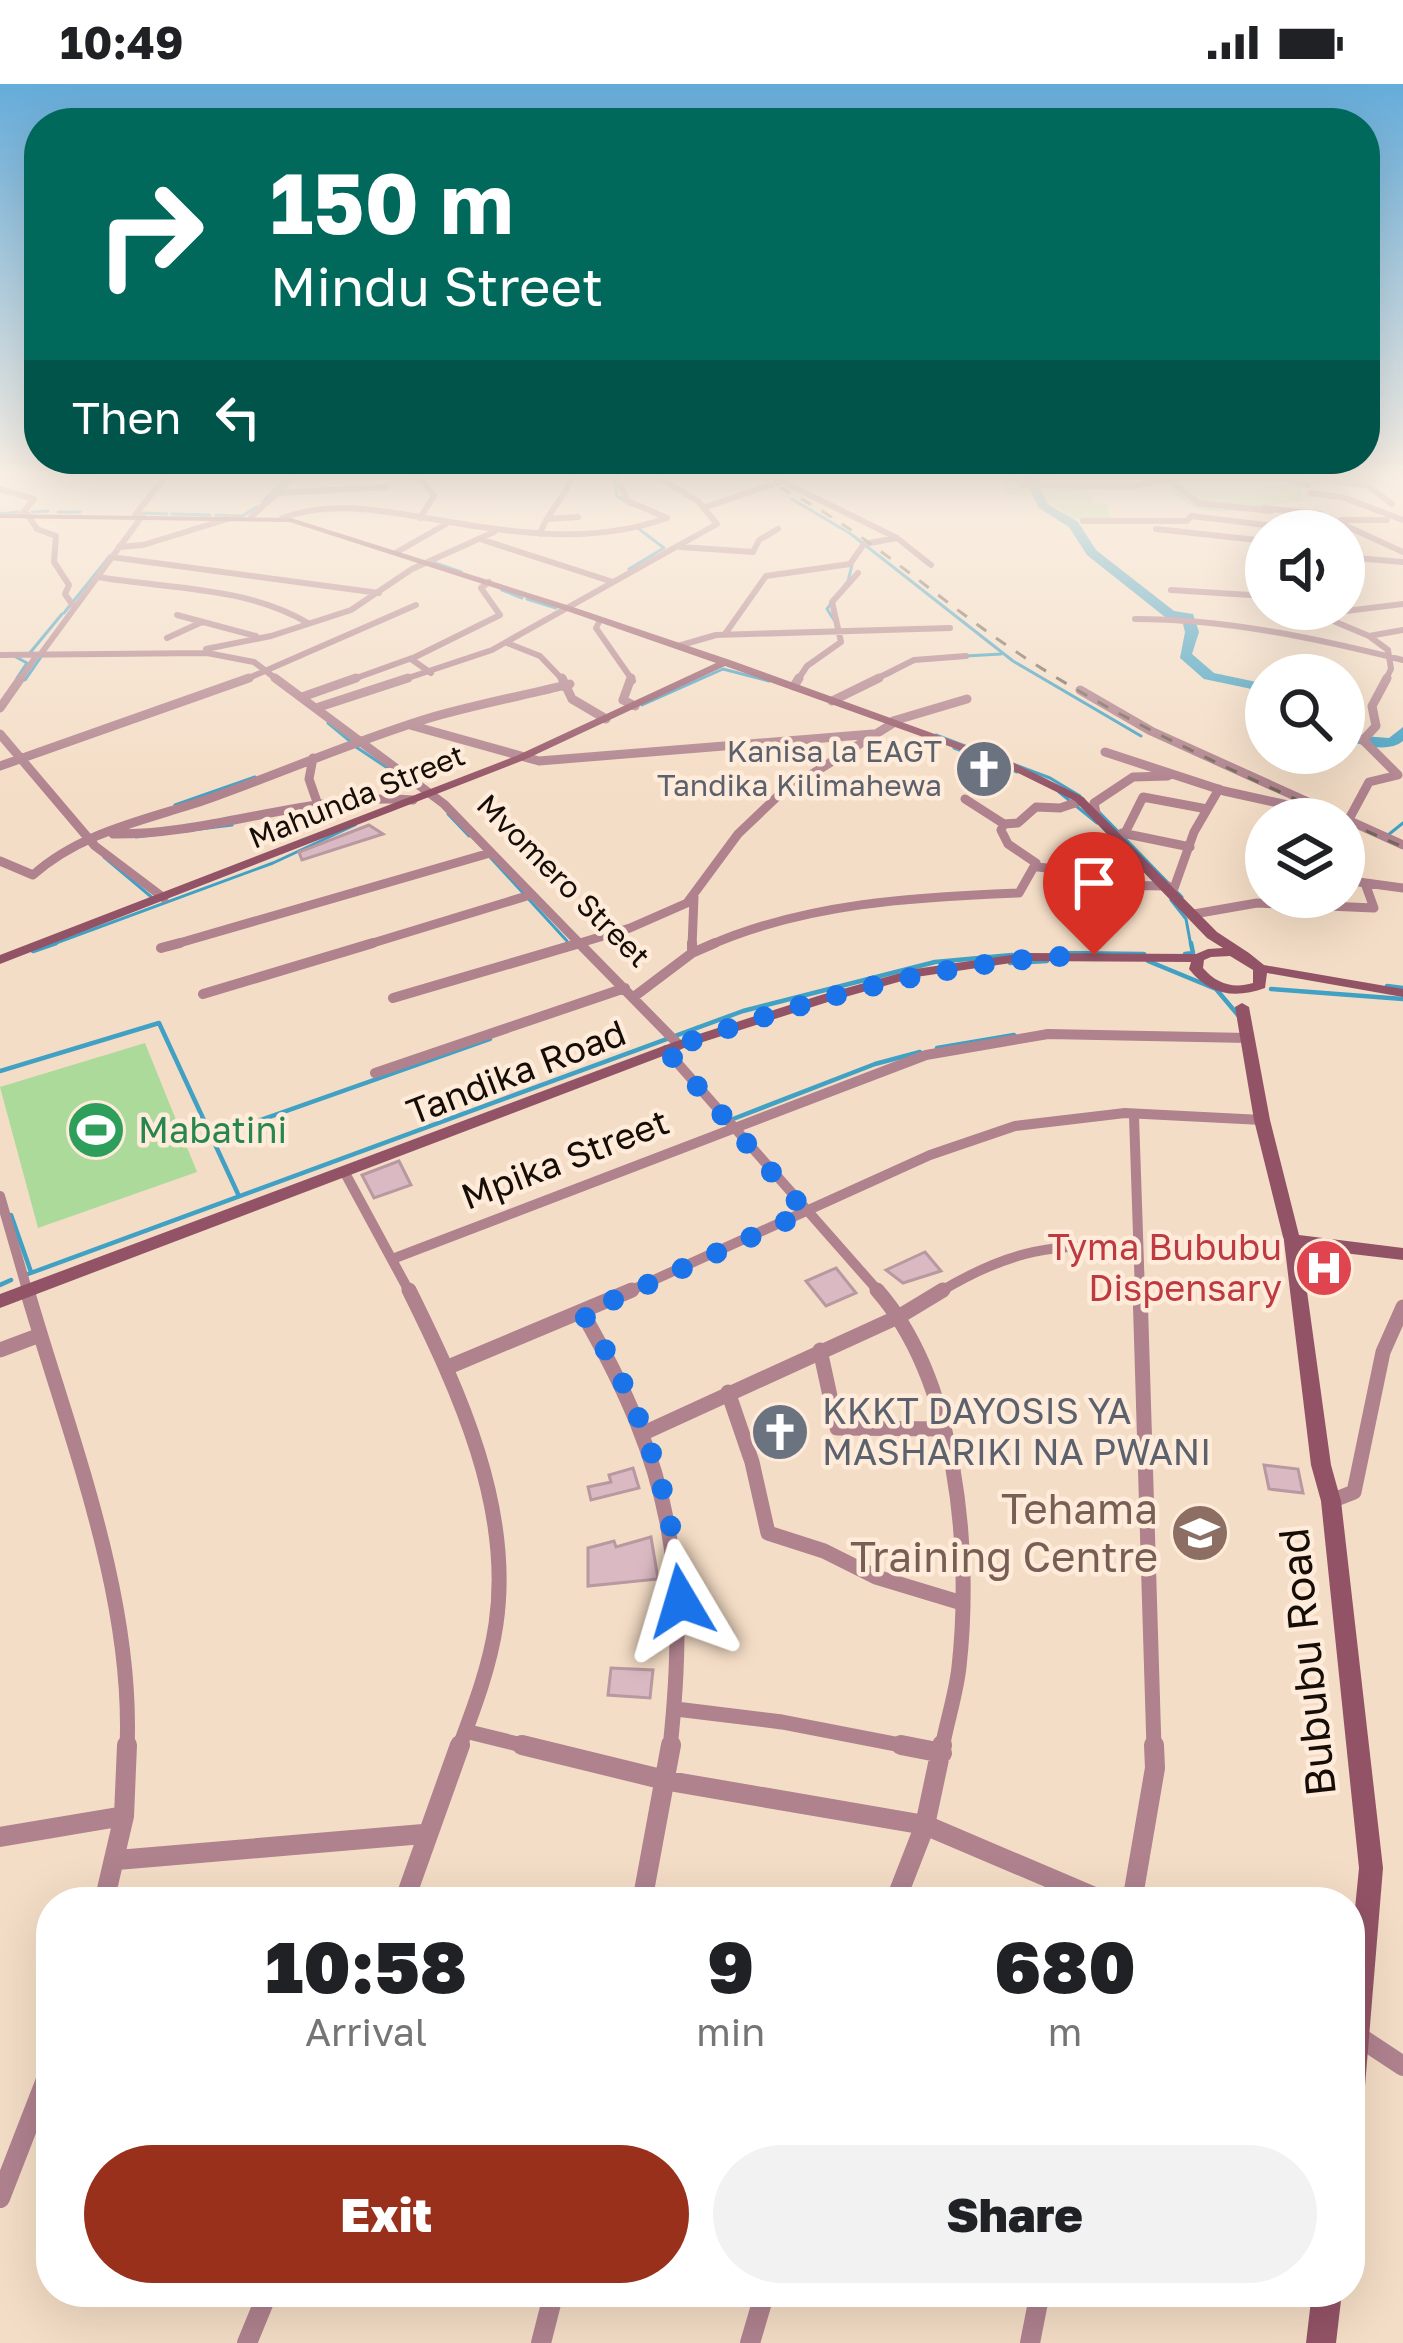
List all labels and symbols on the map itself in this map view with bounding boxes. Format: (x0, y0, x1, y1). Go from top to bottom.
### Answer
place label: Kanisa la EAGT Tandika Kilimahewa (657, 733, 942, 803)
street label: Mahunda Street (243, 736, 470, 856)
church icon: Kanisa la EAGT Tandika Kilimahewa (953, 738, 1015, 800)
street label: Mvomero Street (470, 786, 658, 974)
pin (1043, 832, 1145, 955)
street label: Tandika Road (400, 1010, 631, 1133)
sports icon: Mabatini (65, 1099, 127, 1161)
street label: Mpika Street (455, 1099, 675, 1218)
place label: Mabatini (138, 1108, 287, 1151)
place label: Tyma Bububu Dispensary (1047, 1225, 1282, 1309)
hospital icon: Tyma Bububu Dispensary (1293, 1237, 1355, 1299)
place label: KKKT DAYOSIS YA MASHARIKI NA PWANI (822, 1389, 1211, 1473)
church icon: KKKT DAYOSIS YA MASHARIKI NA PWANI (749, 1401, 811, 1463)
place label: Tehama Training Centre (850, 1483, 1158, 1581)
school or university icon: Tehama Training Centre (1169, 1502, 1231, 1564)
street label: Bububu Road (1267, 1526, 1345, 1799)
position arrow (618, 1538, 744, 1664)

